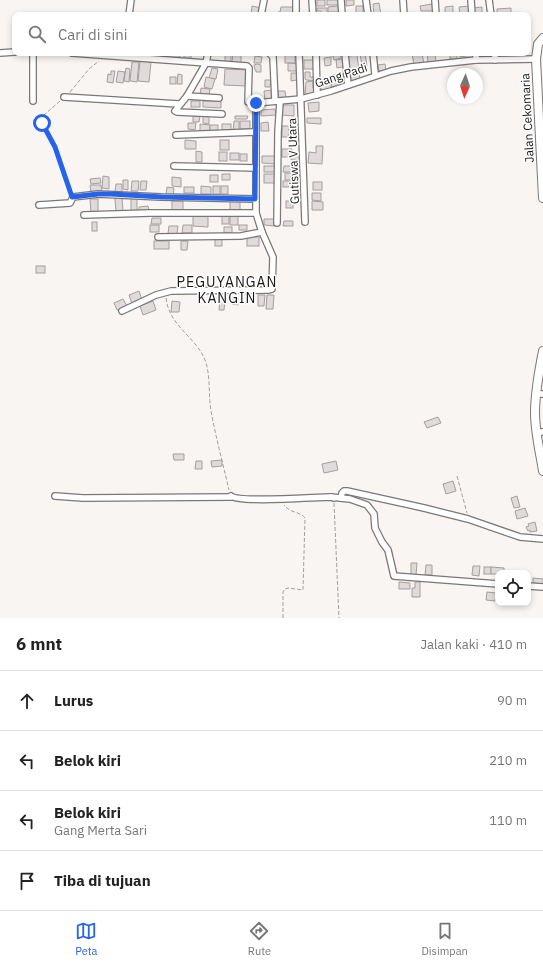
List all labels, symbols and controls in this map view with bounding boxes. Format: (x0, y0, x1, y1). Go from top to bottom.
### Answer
search box (12, 12, 531, 56)
icon: search (26, 23, 48, 45)
text: Cari di sini (58, 25, 127, 44)
street label: Gang Padi (313, 59, 369, 91)
north arrow (447, 68, 483, 104)
street label: Jalan Cekomaria (517, 72, 537, 163)
route end (247, 94, 265, 112)
route start (33, 114, 51, 132)
street label: Gutiswa V Utara (284, 117, 302, 204)
district label: PEGUYANGAN KANGIN (177, 273, 277, 307)
map controls (495, 570, 531, 606)
button: locate (495, 570, 531, 606)
text: 6 mnt (16, 633, 62, 655)
text: Jalan kaki · 410 m (420, 636, 527, 653)
icon: ahead (16, 690, 38, 712)
text: Lurus (54, 691, 93, 710)
text: 90 m (497, 692, 527, 709)
icon: left (16, 750, 38, 772)
text: Belok kiri (54, 751, 121, 770)
text: 210 m (489, 752, 527, 769)
text: Belok kiri (54, 803, 121, 822)
icon: left (16, 810, 38, 832)
text: 110 m (489, 812, 527, 829)
text: Gang Merta Sari (54, 822, 147, 839)
icon: arrive (16, 870, 38, 892)
text: Tiba di tujuan (54, 871, 151, 890)
tab: Peta (75, 920, 97, 958)
tab: Rute (248, 920, 271, 958)
tab: Disimpan (421, 920, 468, 958)

